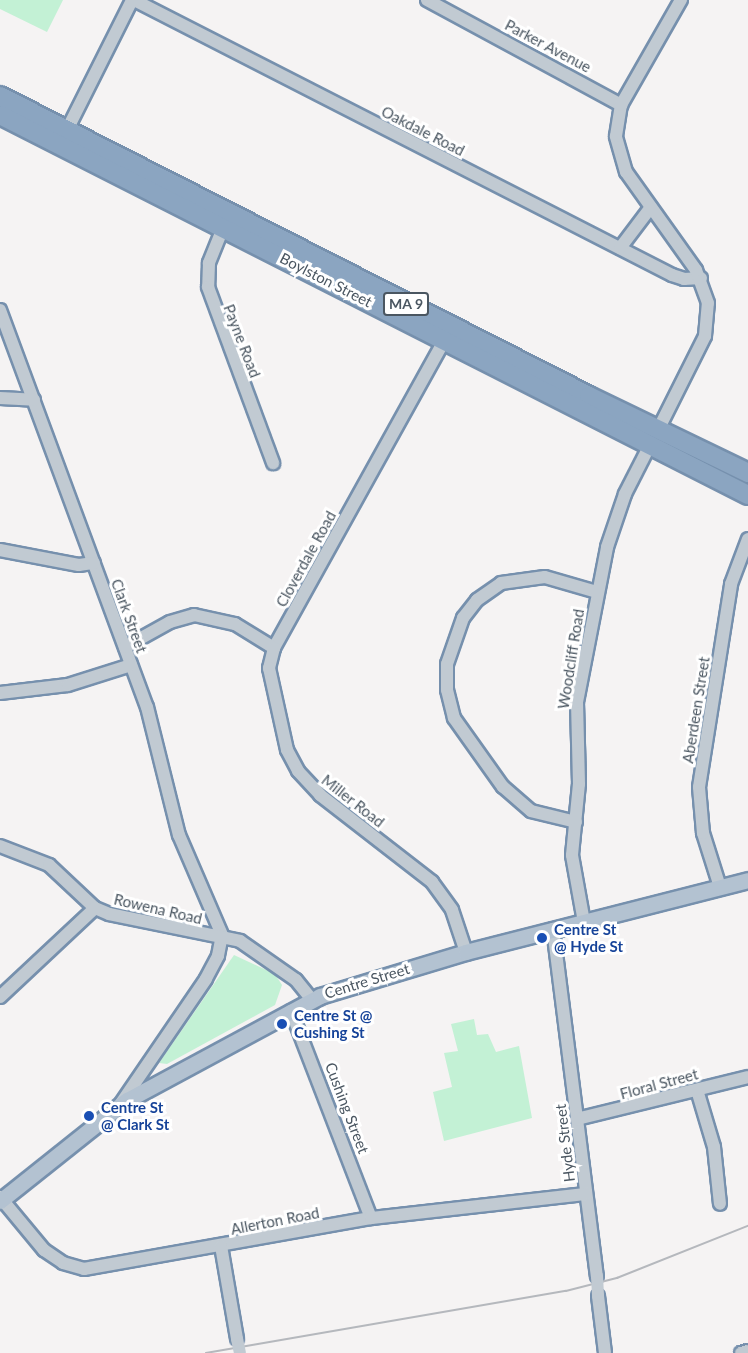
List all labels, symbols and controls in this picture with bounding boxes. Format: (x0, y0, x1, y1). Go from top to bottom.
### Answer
street label: Parker Avenue (502, 16, 594, 76)
street label: Oakdale Road (378, 102, 468, 160)
street label: Boylston Street (277, 249, 375, 311)
road number: MA 9 (382, 293, 430, 315)
street label: Payne Road (220, 302, 264, 380)
street label: Cloverdale Road (272, 508, 340, 610)
street label: Clark Street (107, 577, 151, 655)
street label: Woodcliff Road (554, 607, 588, 711)
street label: Aberdeen Street (679, 655, 713, 765)
street label: Miller Road (318, 771, 388, 831)
street label: Rowena Road (112, 890, 204, 928)
place label: Centre St @ Hyde St (554, 920, 623, 955)
marker: Centre St @ Hyde St (535, 931, 549, 945)
street label: Centre Street (322, 960, 412, 1002)
place label: Centre St @ Cushing St (294, 1006, 373, 1041)
marker: Centre St @ Cushing St (275, 1017, 289, 1031)
street label: Cushing Street (321, 1060, 373, 1156)
street label: Floral Street (618, 1065, 700, 1103)
place label: Centre St @ Clark St (101, 1098, 169, 1133)
street label: Hyde Street (551, 1103, 579, 1183)
marker: Centre St @ Clark St (82, 1109, 96, 1123)
street label: Allerton Road (229, 1204, 321, 1238)

